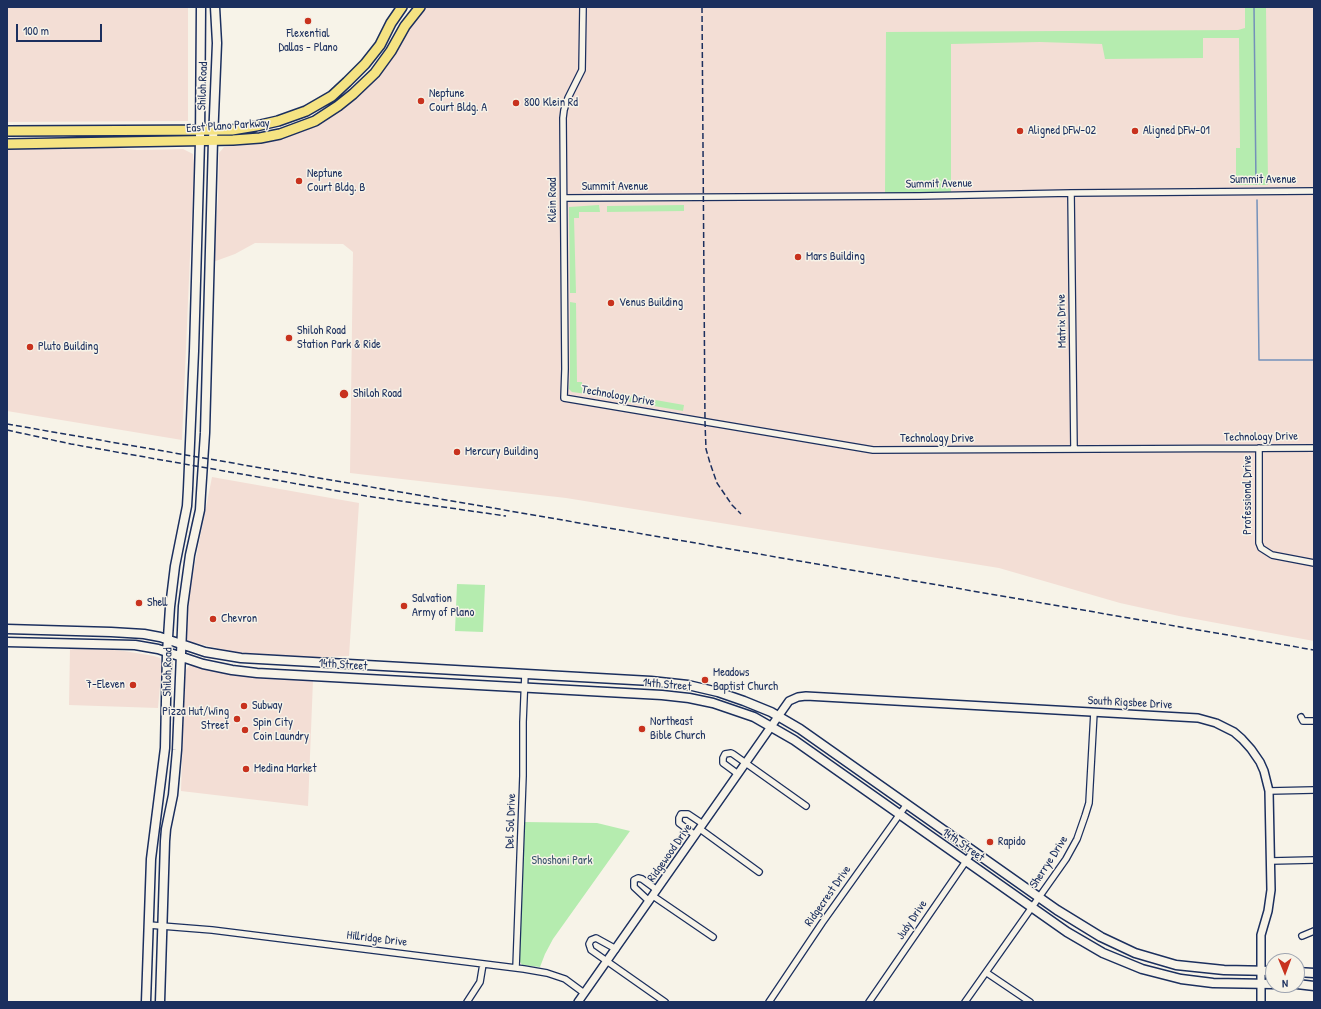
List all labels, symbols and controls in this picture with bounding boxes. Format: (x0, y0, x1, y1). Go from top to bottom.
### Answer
scale bar (18, 16, 104, 42)
marker: Flexential Dallas - Plano (303, 16, 313, 26)
text: 100 m (23, 22, 49, 39)
place label: Flexential Dallas - Plano (278, 27, 338, 55)
street label: Shiloh Road (195, 61, 211, 111)
place label: Neptune Court Bldg. A (429, 87, 487, 115)
marker: Neptune Court Bldg. A (416, 96, 426, 106)
place label: 800 Klein Rd (524, 96, 578, 110)
marker: 800 Klein Rd (511, 98, 521, 108)
street label: East Plano Parkway (186, 116, 270, 136)
place label: Aligned DFW-02 (1028, 124, 1096, 138)
place label: Aligned DFW-01 (1143, 124, 1210, 138)
marker: Aligned DFW-02 (1015, 126, 1025, 136)
marker: Aligned DFW-01 (1130, 126, 1140, 136)
place label: Neptune Court Bldg. B (307, 167, 365, 195)
street label: Summit Avenue (1230, 173, 1296, 187)
marker: Neptune Court Bldg. B (294, 176, 304, 186)
street label: Summit Avenue (906, 176, 972, 192)
street label: Klein Road (546, 178, 560, 222)
street label: Summit Avenue (582, 180, 648, 194)
place label: Mars Building (806, 250, 865, 264)
marker: Mars Building (793, 252, 803, 262)
street label: Matrix Drive (1054, 294, 1070, 348)
place label: Venus Building (619, 296, 683, 310)
marker: Venus Building (606, 298, 616, 308)
place label: Shiloh Road Station Park & Ride (297, 324, 381, 352)
marker: Shiloh Road Station Park & Ride (284, 333, 294, 343)
place label: Pluto Building (38, 340, 98, 354)
marker: Pluto Building (25, 342, 35, 352)
street label: Technology Drive (580, 382, 656, 410)
place label: Shiloh Road (353, 387, 402, 401)
marker: Shiloh Road (338, 388, 350, 400)
street label: Technology Drive (1224, 429, 1298, 445)
street label: Technology Drive (900, 432, 974, 446)
place label: Mercury Building (465, 445, 538, 459)
marker: Mercury Building (452, 447, 462, 457)
street label: Professional Drive (1241, 455, 1255, 535)
place label: Salvation Army of Plano (412, 592, 474, 620)
place label: Shell (147, 596, 167, 610)
marker: Shell (134, 598, 144, 608)
marker: Salvation Army of Plano (399, 601, 409, 611)
place label: Chevron (221, 612, 257, 626)
marker: Chevron (208, 614, 218, 624)
street label: Shiloh Road (160, 648, 176, 696)
street label: 14th Street (318, 656, 368, 674)
place label: Meadows Baptist Church (713, 666, 778, 694)
marker: Meadows Baptist Church (700, 675, 710, 685)
street label: 14th Street (642, 676, 692, 694)
place label: 7-Eleven (86, 678, 125, 692)
marker: 7-Eleven (128, 680, 138, 690)
street label: South Rigsbee Drive (1087, 694, 1173, 712)
place label: Subway (252, 699, 283, 713)
marker: Subway (239, 701, 249, 711)
place label: Pizza Hut/Wing Street (162, 705, 229, 733)
marker: Pizza Hut/Wing Street (232, 714, 242, 724)
place label: Northeast Bible Church (650, 715, 705, 743)
place label: Spin City Coin Laundry (253, 716, 309, 744)
marker: Northeast Bible Church (637, 724, 647, 734)
marker: Spin City Coin Laundry (240, 725, 250, 735)
place label: Medina Market (254, 762, 317, 776)
marker: Medina Market (241, 764, 251, 774)
street label: Del Sol Drive (503, 793, 519, 849)
street label: Ridgewood Drive (645, 821, 695, 885)
street label: 14th Street (939, 825, 987, 865)
street label: Sherrye Drive (1027, 833, 1071, 891)
place label: Rapido (998, 835, 1025, 849)
marker: Rapido (985, 837, 995, 847)
park label: Shoshoni Park (532, 854, 592, 868)
street label: Ridgecrest Drive (802, 863, 854, 929)
street label: Judy Drive (894, 898, 930, 942)
street label: Hillridge Drive (346, 928, 408, 950)
north arrow (1265, 953, 1305, 993)
text: N (1282, 977, 1288, 991)

